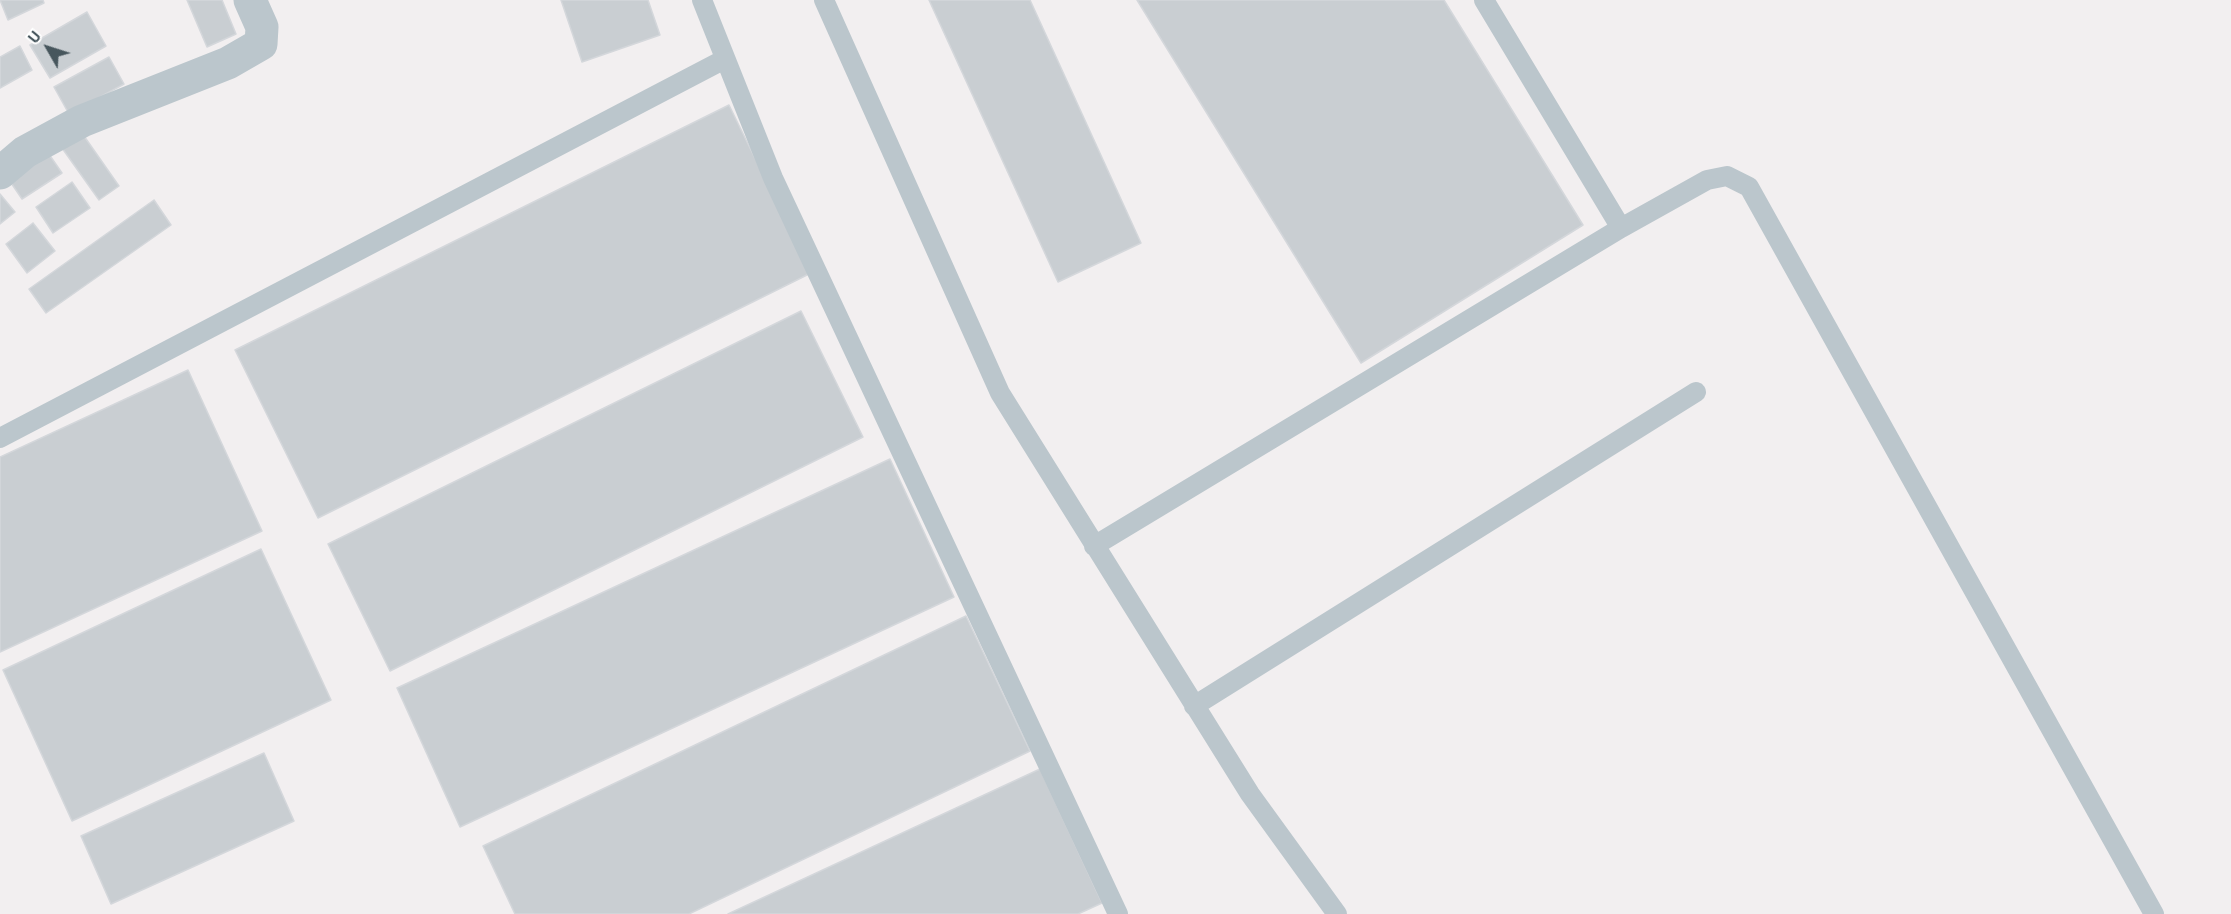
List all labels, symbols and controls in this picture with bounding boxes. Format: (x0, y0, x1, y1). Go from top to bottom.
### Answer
north arrow (18, 18, 78, 78)
text: U (21, 25, 47, 48)

